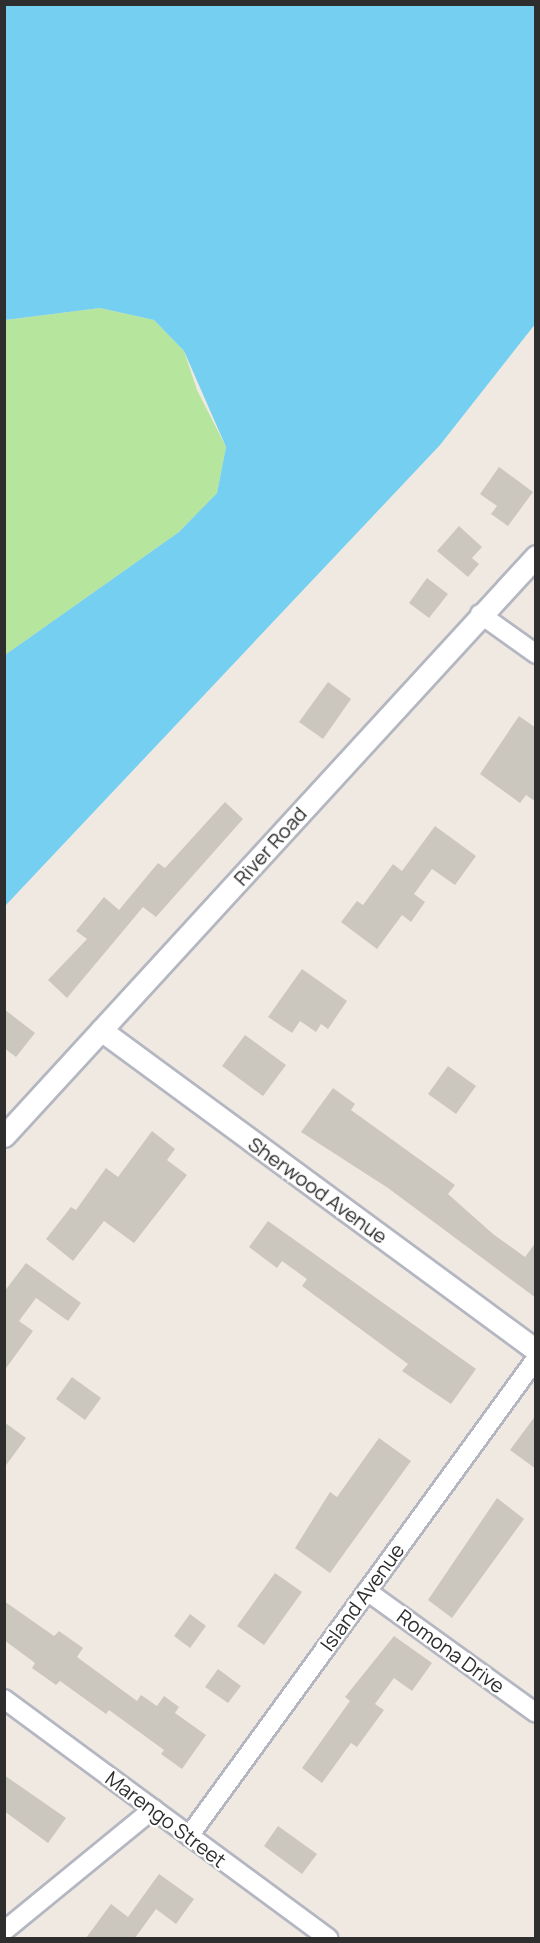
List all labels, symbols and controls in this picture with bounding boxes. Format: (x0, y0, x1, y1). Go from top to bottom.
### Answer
street label: River Road (229, 802, 311, 890)
street label: Sherwood Avenue (244, 1131, 392, 1249)
street label: Island Avenue (315, 1539, 409, 1655)
street label: Romona Drive (393, 1604, 509, 1698)
street label: Marengo Street (101, 1766, 231, 1872)

